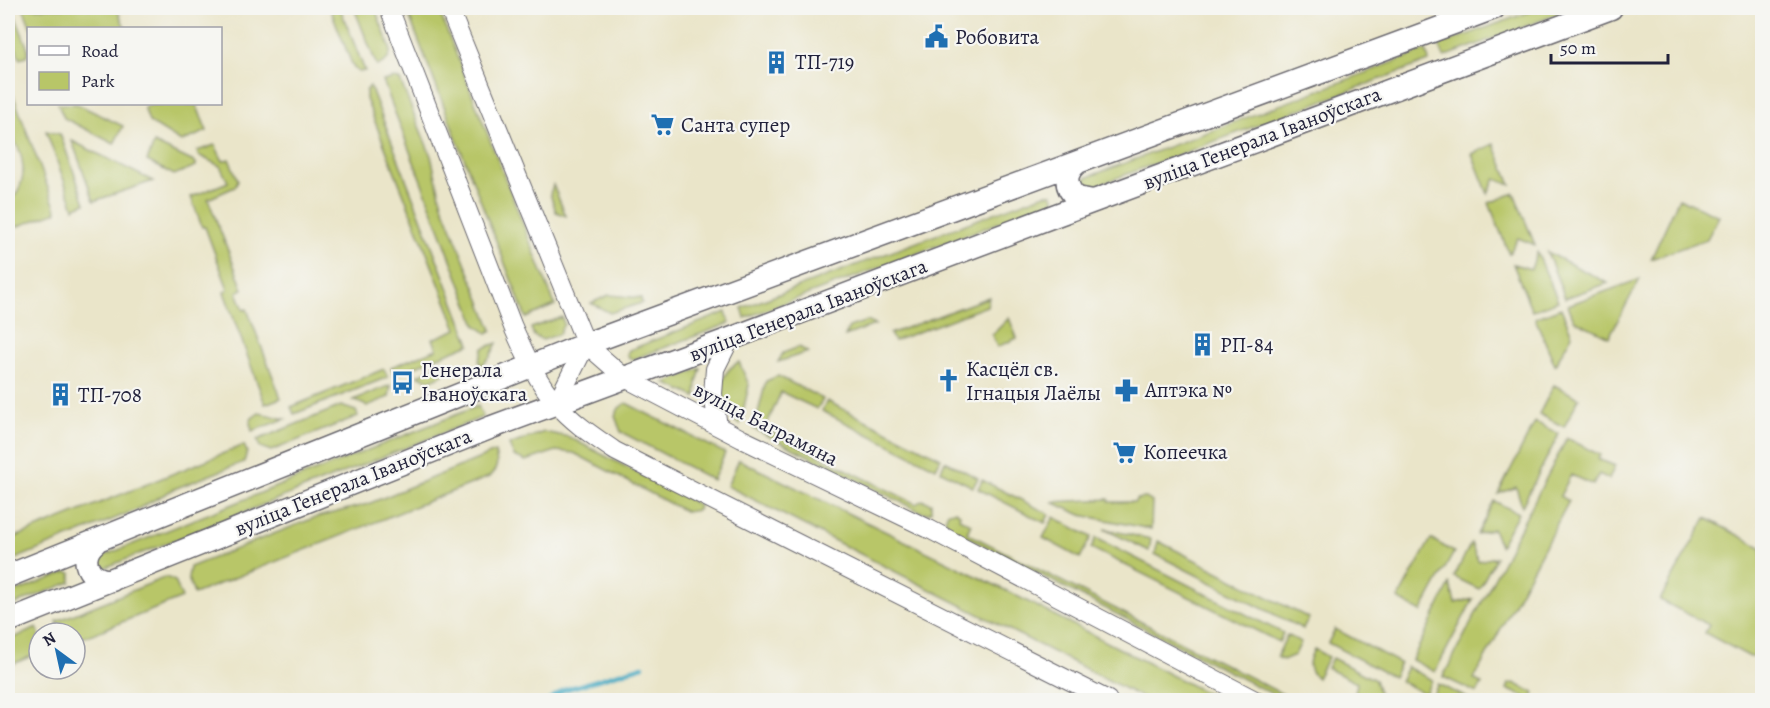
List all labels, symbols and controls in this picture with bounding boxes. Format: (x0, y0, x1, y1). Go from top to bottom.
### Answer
place label: Робовита (955, 23, 1040, 51)
public building icon: Робовита (924, 24, 950, 50)
legend (27, 27, 222, 105)
scale bar (1551, 27, 1668, 65)
text: 50 m (1560, 36, 1596, 60)
text: Road (81, 39, 119, 63)
place label: ТП-719 (795, 48, 854, 76)
building icon: ТП-719 (764, 49, 790, 75)
text: Park (81, 69, 115, 93)
street label: вуліца Генерала Іваноўскага (1139, 79, 1385, 196)
place label: Санта супер (681, 111, 790, 139)
supermarket icon: Санта супер (650, 112, 676, 138)
street label: вуліца Генерала Іваноўскага (685, 251, 931, 368)
place label: РП-84 (1220, 331, 1274, 359)
building icon: РП-84 (1189, 332, 1215, 358)
place label: Касцёл св. Ігнацыя Лаёлы (966, 355, 1101, 407)
place label: Генерала Іваноўскага (421, 356, 528, 408)
church icon: Касцёл св. Ігнацыя Лаёлы (935, 368, 961, 394)
bus stop icon: Генерала Іваноўскага (390, 369, 416, 395)
street label: вуліца Баграмяна (689, 375, 844, 473)
place label: Аптэка № (1144, 376, 1232, 404)
pharmacy icon: Аптэка № (1114, 377, 1140, 403)
place label: ТП-708 (78, 381, 142, 409)
building icon: ТП-708 (47, 382, 73, 408)
street label: вуліца Генерала Іваноўскага (230, 422, 476, 542)
place label: Копеечка (1143, 438, 1228, 466)
supermarket icon: Копеечка (1112, 439, 1138, 465)
north arrow (27, 621, 87, 681)
text: N (38, 627, 61, 652)

